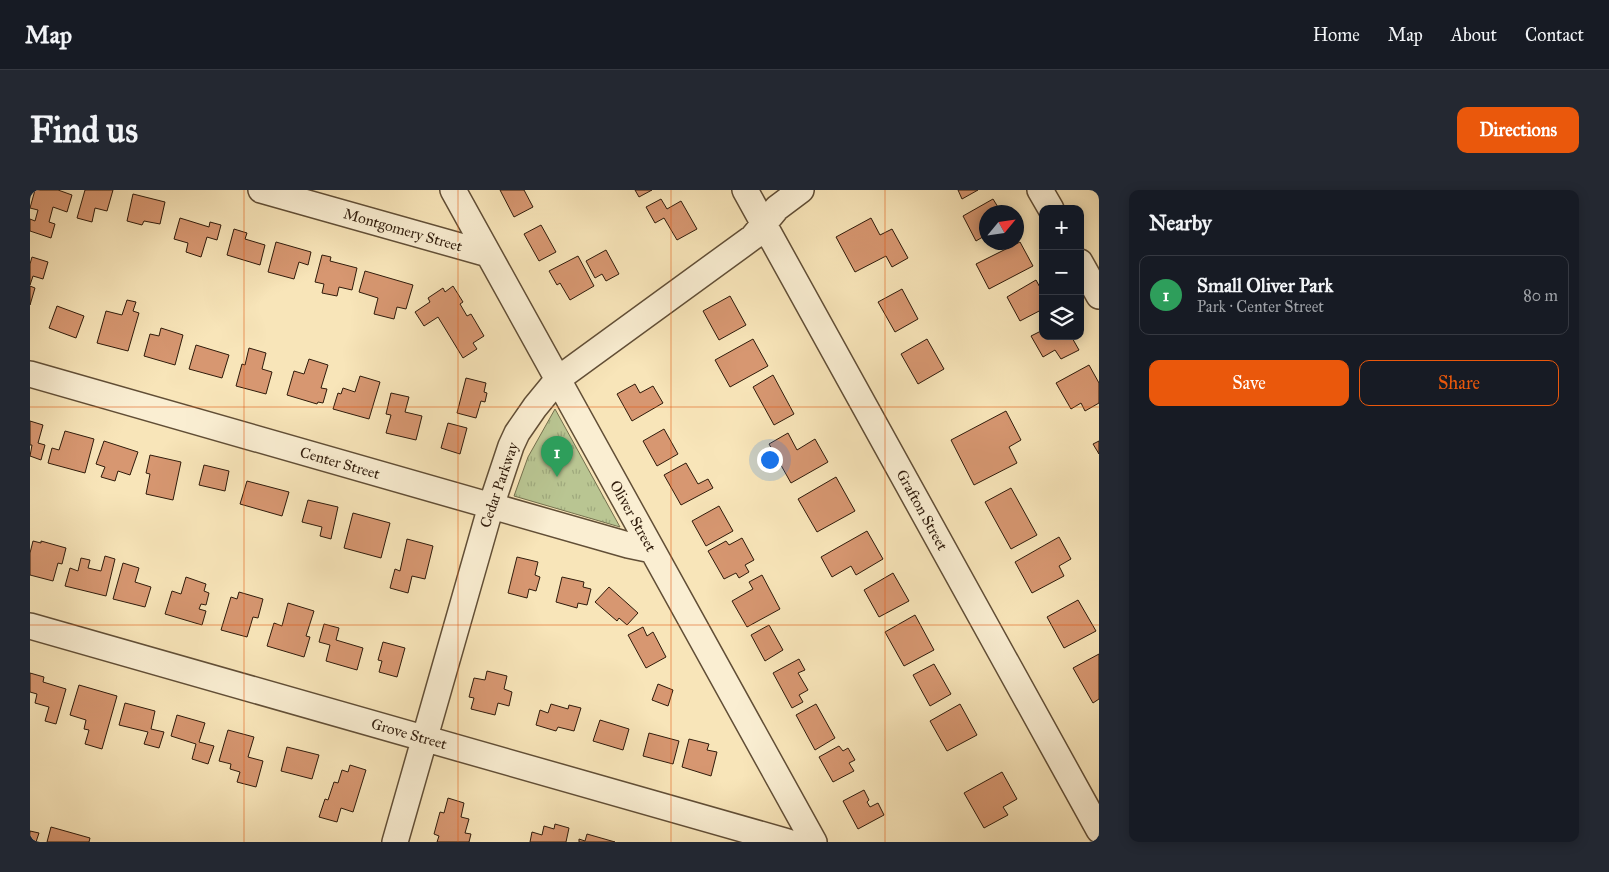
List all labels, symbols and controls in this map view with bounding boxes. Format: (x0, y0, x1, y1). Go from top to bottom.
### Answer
text: Map (25, 20, 72, 50)
text: Home (1313, 24, 1360, 46)
text: Map (1388, 24, 1423, 46)
text: About (1451, 24, 1497, 46)
text: Contact (1525, 24, 1584, 46)
button: Directions (1457, 107, 1579, 153)
text: Find us (30, 109, 138, 152)
street label: Montgomery Street (341, 204, 465, 256)
north arrow (979, 205, 1024, 250)
map controls (1039, 205, 1084, 340)
button: + (1039, 205, 1084, 250)
text: Nearby (1149, 210, 1212, 236)
button: − (1039, 250, 1084, 295)
text: Small Oliver Park (1197, 274, 1333, 297)
text: 1 (1163, 286, 1169, 305)
text: 80 m (1523, 286, 1558, 305)
button: layers (1039, 295, 1084, 340)
text: Park · Center Street (1197, 297, 1324, 316)
button: Save (1149, 360, 1349, 406)
button: Share (1359, 360, 1559, 406)
pin: 1 (541, 436, 573, 477)
street label: Cedar Parkway (476, 439, 522, 530)
street label: Center Street (298, 443, 383, 483)
your location (757, 447, 783, 473)
street label: Grafton Street (892, 466, 952, 554)
street label: Oliver Street (606, 477, 660, 555)
street label: Grove Street (369, 715, 450, 754)

